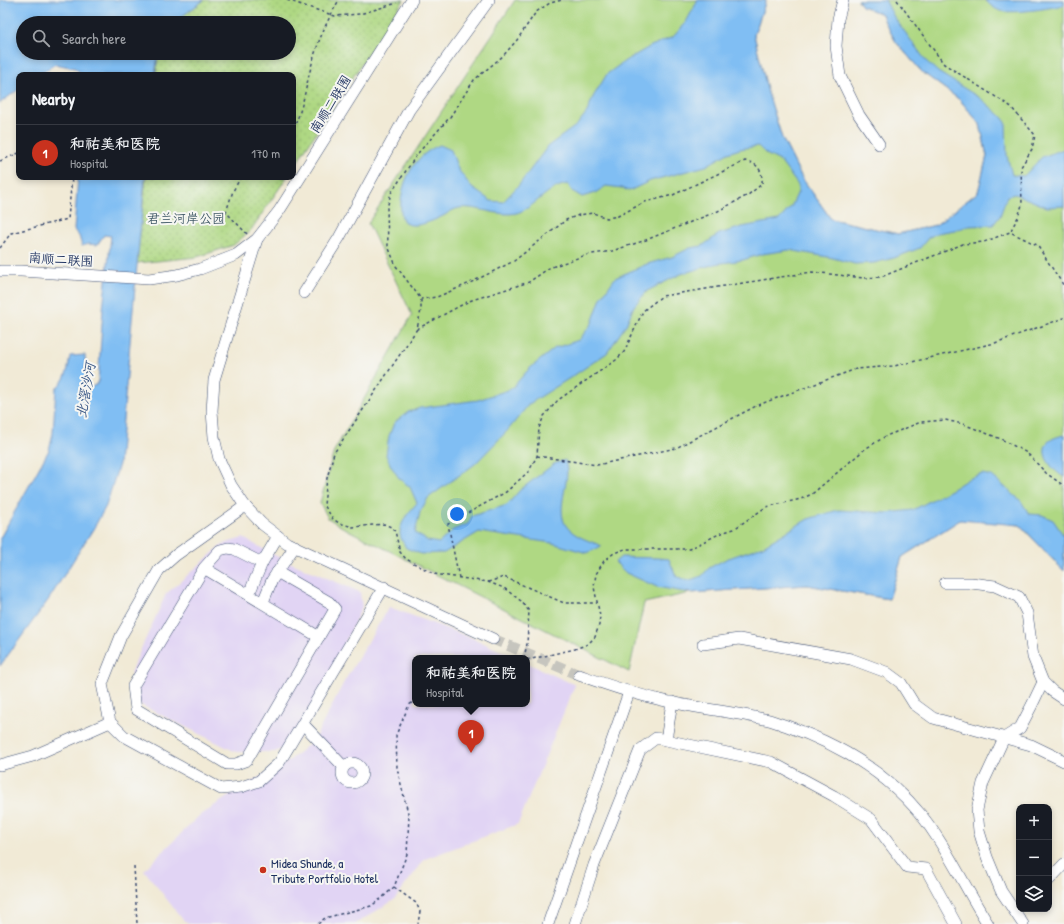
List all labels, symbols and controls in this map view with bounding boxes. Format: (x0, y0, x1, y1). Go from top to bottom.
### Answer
search box (16, 16, 296, 60)
icon: search (30, 27, 52, 49)
text: Search here (62, 28, 126, 49)
street label: 南顺二联围 (305, 72, 355, 136)
text: Nearby (32, 87, 75, 110)
text: 和祐美和医院 (70, 133, 160, 154)
text: 1 (43, 144, 47, 162)
text: 170 m (251, 144, 280, 162)
text: Hospital (70, 154, 108, 172)
park label: 君兰河岸公园 (147, 209, 225, 227)
street label: 南顺二联围 (28, 248, 94, 270)
water label: 北滘沙河 (71, 359, 100, 419)
your location (447, 504, 467, 524)
popup (412, 655, 530, 707)
text: 和祐美和医院 (426, 662, 516, 683)
text: Hospital (426, 683, 464, 701)
pin: 1 (458, 720, 484, 753)
map controls (1016, 804, 1052, 912)
button: + (1016, 804, 1052, 840)
button: − (1016, 840, 1052, 876)
place label: Midea Shunde, a Tribute Portfolio Hotel (271, 854, 379, 887)
marker: Midea Shunde, a Tribute Portfolio Hotel (258, 865, 268, 875)
button: layers (1016, 876, 1052, 912)

